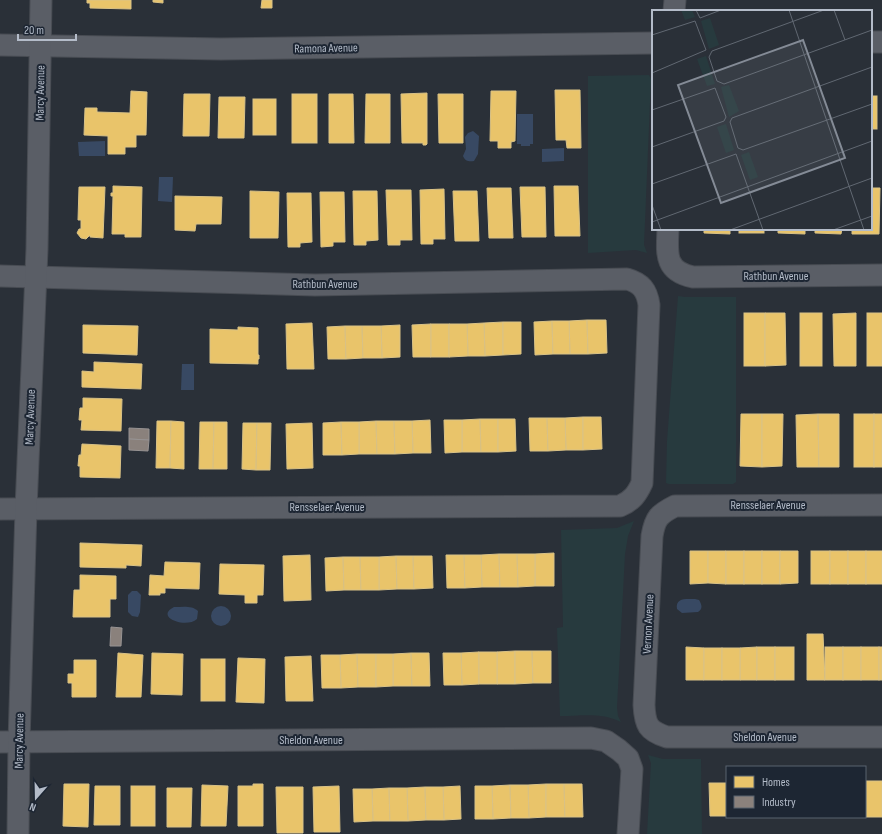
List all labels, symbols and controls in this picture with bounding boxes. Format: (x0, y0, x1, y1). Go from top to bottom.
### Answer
inset map (652, 10, 872, 230)
scale bar (18, 16, 76, 42)
text: 20 m (24, 23, 44, 38)
street label: Ramona Avenue (294, 40, 358, 57)
street label: Marcy Avenue (33, 65, 48, 121)
street label: Rathbun Avenue (743, 269, 809, 284)
street label: Rathbun Avenue (292, 277, 358, 292)
street label: Marcy Avenue (22, 389, 39, 445)
street label: Rensselaer Avenue (730, 498, 806, 513)
street label: Rensselaer Avenue (289, 500, 365, 515)
street label: Vernon Avenue (639, 594, 658, 654)
street label: Marcy Avenue (12, 713, 27, 769)
street label: Sheldon Avenue (733, 730, 797, 745)
street label: Sheldon Avenue (279, 733, 343, 748)
legend (726, 766, 866, 818)
text: Homes (762, 775, 790, 790)
north arrow (16, 778, 56, 818)
text: Industry (762, 795, 796, 810)
text: N (28, 800, 38, 814)

